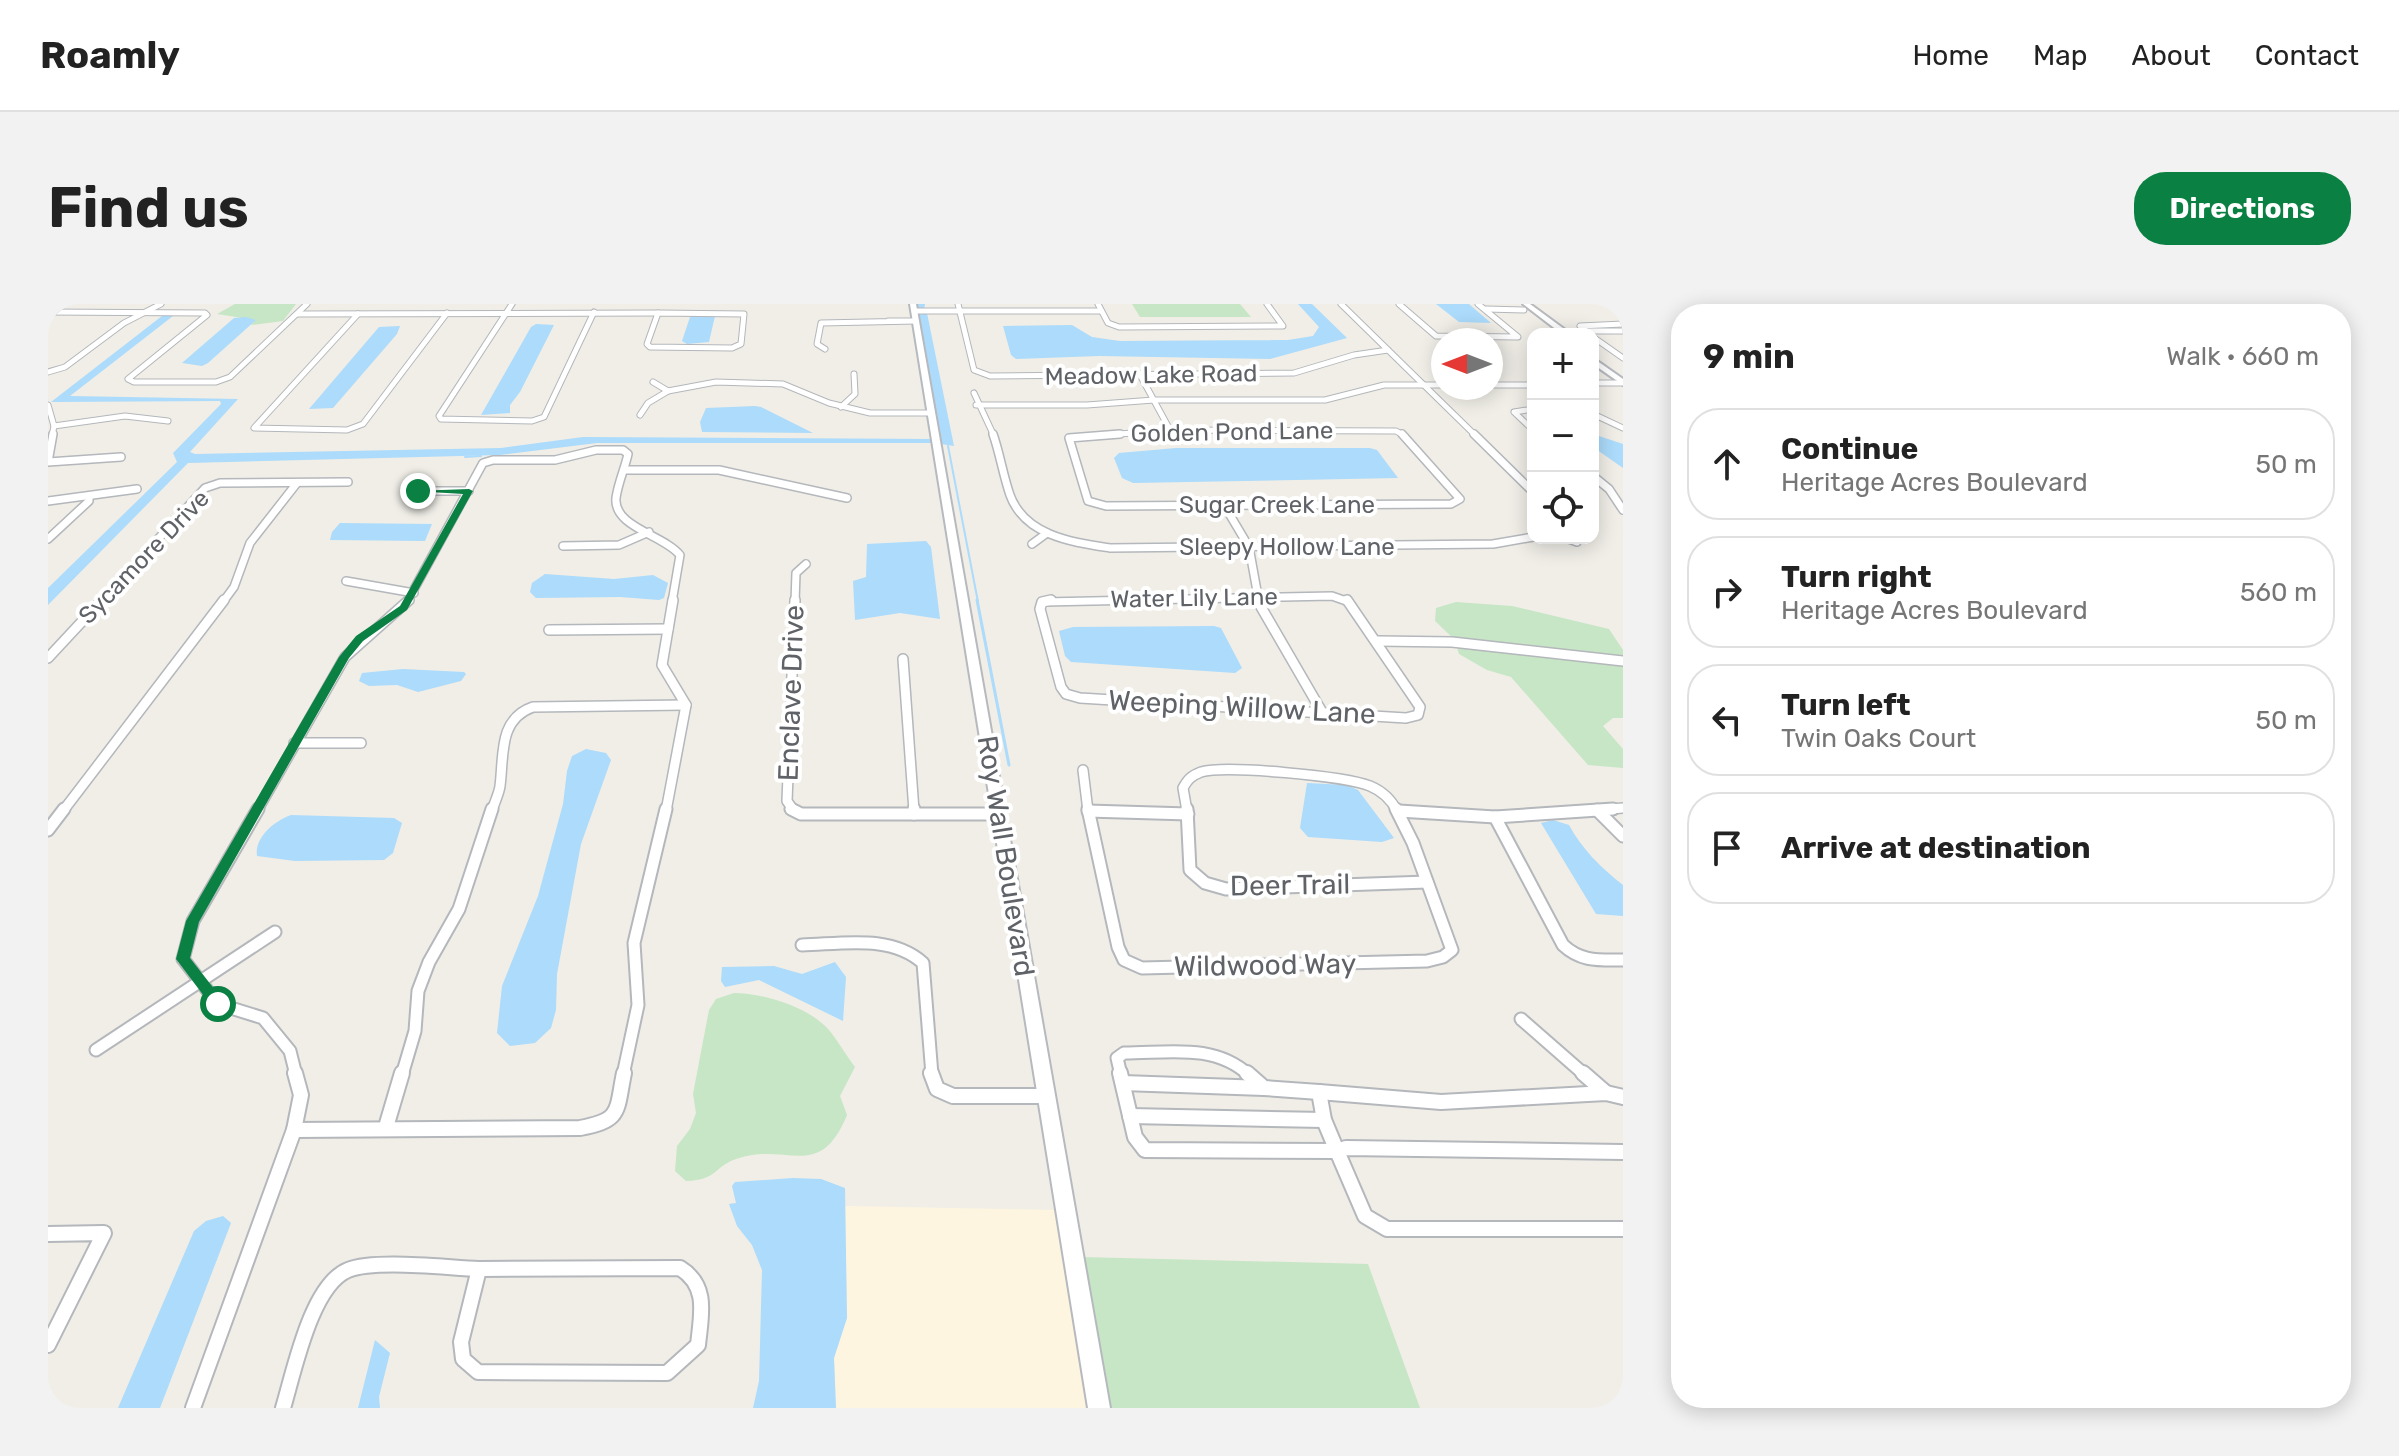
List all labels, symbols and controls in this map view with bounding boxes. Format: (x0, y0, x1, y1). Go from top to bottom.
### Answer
text: Roamly (40, 32, 180, 78)
text: Home (1912, 39, 1989, 72)
text: Map (2033, 39, 2087, 72)
text: About (2131, 39, 2211, 72)
text: Contact (2255, 39, 2359, 72)
button: Directions (2134, 172, 2351, 245)
text: Find us (48, 175, 249, 241)
north arrow (1431, 328, 1503, 400)
map controls (1527, 328, 1599, 544)
button: + (1527, 328, 1599, 400)
text: 9 min (1703, 336, 1795, 377)
text: Walk · 660 m (2166, 341, 2319, 372)
street label: Meadow Lake Road (1044, 359, 1258, 391)
button: − (1527, 400, 1599, 472)
street label: Golden Pond Lane (1130, 416, 1334, 448)
text: Continue (1781, 431, 1918, 467)
icon: ahead (1705, 442, 1749, 486)
text: 50 m (2256, 449, 2317, 480)
text: Heritage Acres Boulevard (1781, 467, 2088, 498)
button: locate (1527, 472, 1599, 544)
route end (400, 473, 436, 509)
street label: Sycamore Drive (73, 484, 215, 630)
street label: Sugar Creek Lane (1179, 491, 1375, 519)
street label: Sleepy Hollow Lane (1179, 533, 1395, 561)
text: Turn right (1781, 559, 1932, 595)
icon: right (1705, 570, 1749, 614)
text: 560 m (2240, 577, 2317, 608)
street label: Water Lily Lane (1110, 583, 1278, 613)
text: Heritage Acres Boulevard (1781, 595, 2088, 626)
street label: Enclave Drive (771, 604, 811, 782)
street label: Weeping Willow Lane (1107, 684, 1377, 730)
text: Turn left (1781, 687, 1911, 723)
icon: left (1705, 698, 1749, 742)
text: 50 m (2256, 705, 2317, 736)
text: Twin Oaks Court (1781, 723, 1976, 754)
street label: Roy Wall Boulevard (971, 733, 1041, 979)
icon: arrive (1705, 826, 1749, 870)
text: Arrive at destination (1781, 830, 2091, 866)
street label: Deer Trail (1230, 867, 1350, 903)
street label: Wildwood Way (1174, 947, 1356, 983)
route start (200, 986, 236, 1022)

